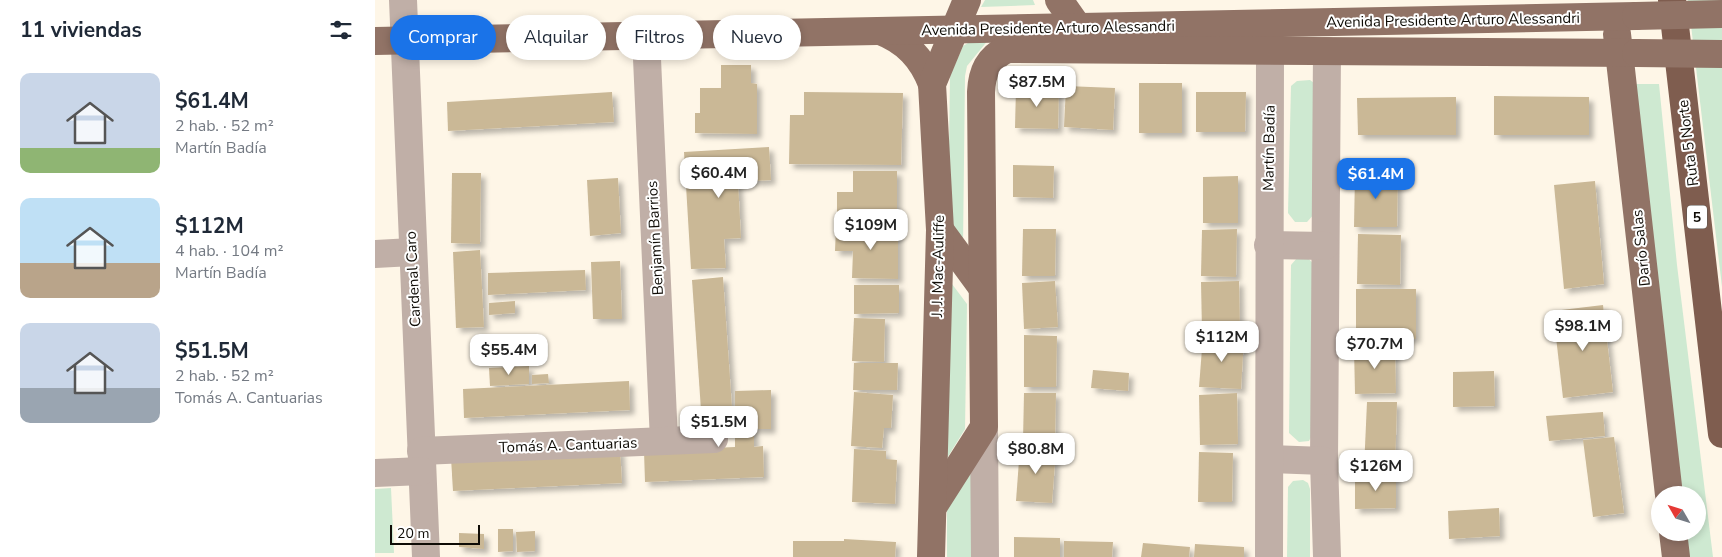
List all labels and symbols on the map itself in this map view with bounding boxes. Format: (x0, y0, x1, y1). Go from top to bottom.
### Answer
street label: Avenida Presidente Arturo Alessandri (1326, 8, 1580, 32)
street label: Avenida Presidente Arturo Alessandri (921, 16, 1175, 40)
pin: $87.5M (996, 66, 1078, 108)
street label: Ruta 5 Norte (1673, 99, 1703, 187)
street label: Martín Badía (1258, 105, 1280, 191)
pin: $60.4M (678, 156, 760, 199)
pin: $61.4M (1335, 158, 1417, 200)
street label: Benjamín Barrios (642, 180, 668, 296)
road number: 5 (1687, 206, 1707, 228)
pin: $109M (836, 208, 906, 251)
street label: Darío Salas (1627, 209, 1655, 287)
street label: J. J. Mac-Auliffe (927, 215, 949, 318)
street label: Cardenal Caro (401, 231, 425, 327)
pin: $98.1M (1542, 310, 1624, 352)
pin: $112M (1187, 320, 1257, 363)
pin: $70.7M (1334, 328, 1416, 370)
pin: $55.4M (468, 334, 550, 376)
pin: $51.5M (678, 406, 760, 448)
pin: $80.8M (995, 432, 1077, 475)
street label: Tomás A. Cantuarias (498, 433, 638, 457)
pin: $126M (1341, 450, 1411, 492)
north arrow (1651, 486, 1706, 541)
scale bar (390, 522, 480, 545)

